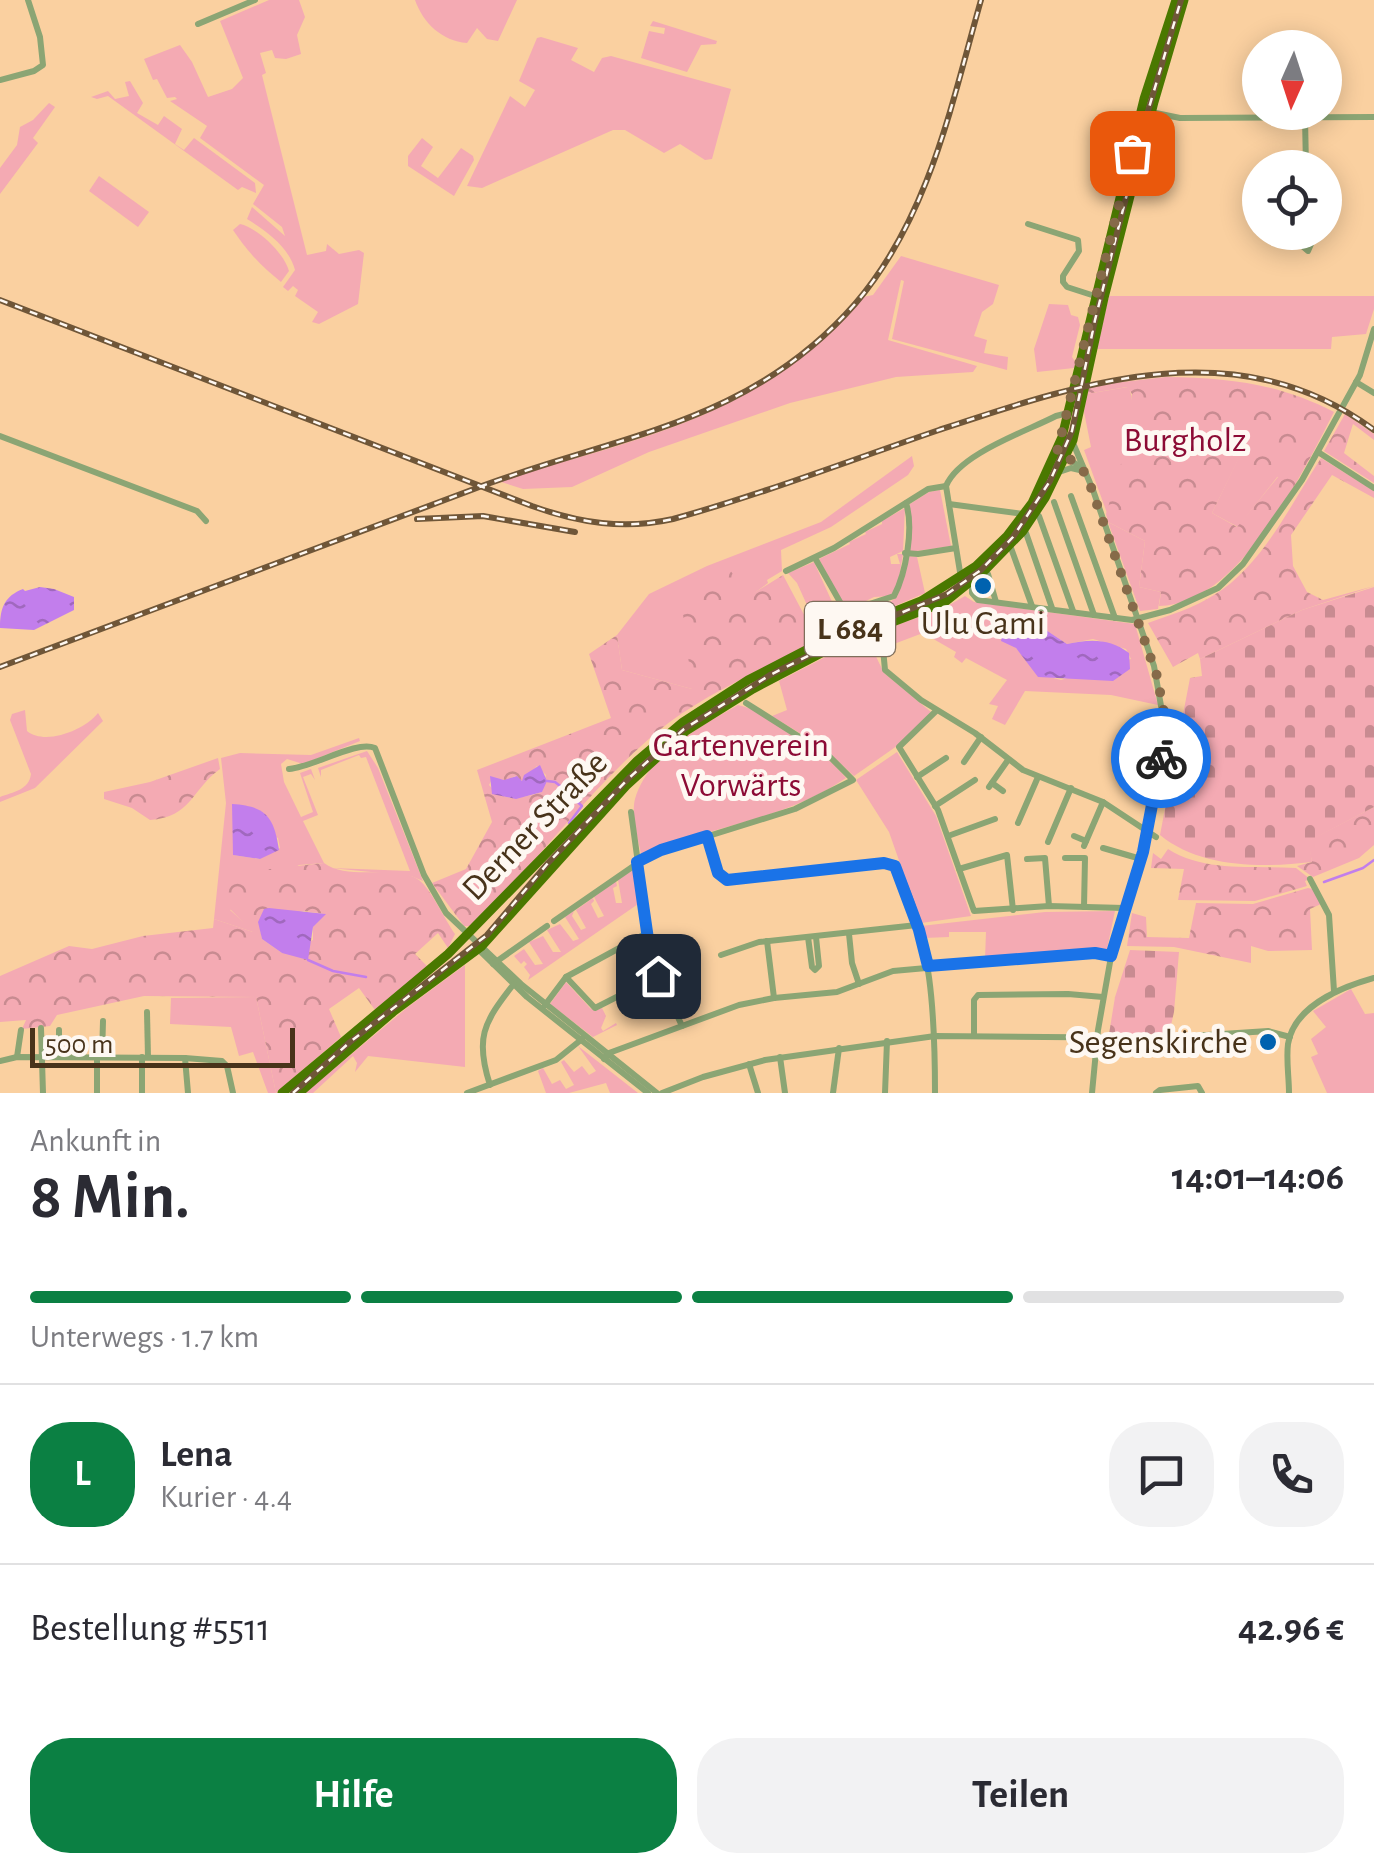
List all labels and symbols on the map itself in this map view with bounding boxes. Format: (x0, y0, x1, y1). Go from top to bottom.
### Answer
north arrow (1242, 30, 1342, 130)
pin (1090, 111, 1175, 196)
park label: Burgholz (1123, 423, 1247, 458)
marker: Ulu Cami (972, 575, 994, 597)
road number: L 684 (805, 602, 895, 656)
place label: Ulu Cami (921, 606, 1045, 641)
courier (1111, 708, 1211, 808)
park label: Gartenverein Vorwärts (653, 728, 829, 803)
street label: Derner Straße (456, 745, 614, 907)
pin (616, 934, 701, 1019)
scale bar (30, 1023, 295, 1068)
place label: Segenskirche (1069, 1025, 1248, 1060)
marker: Segenskirche (1257, 1031, 1279, 1053)

